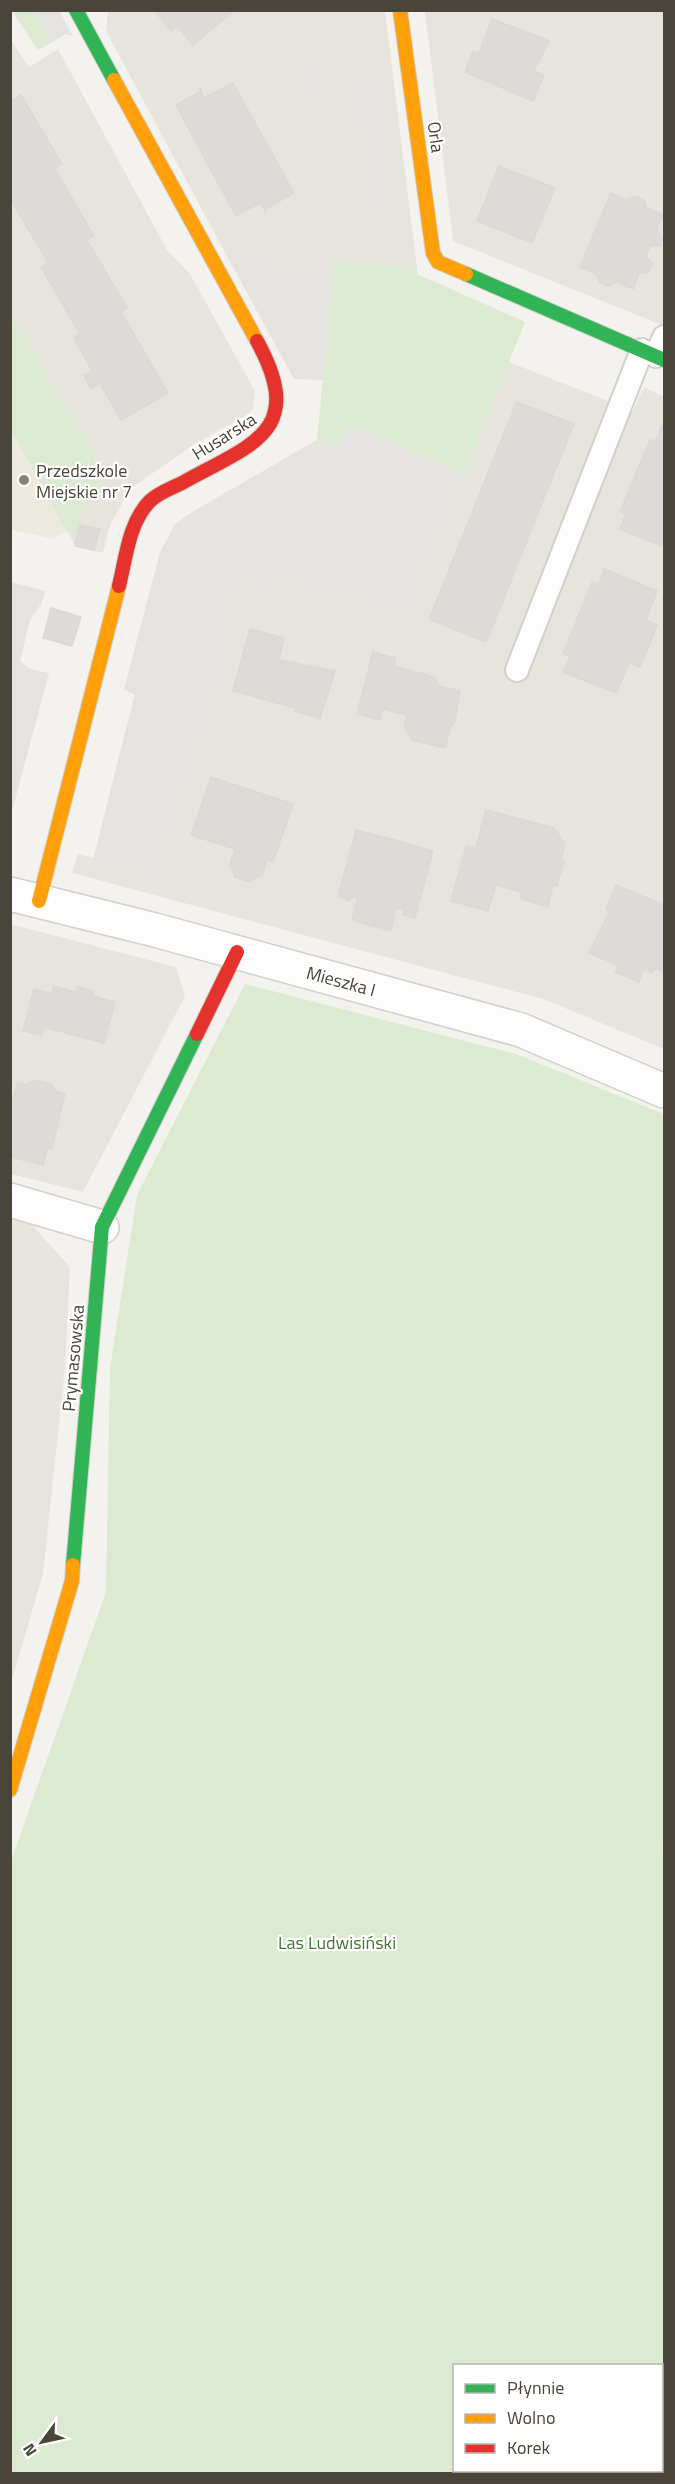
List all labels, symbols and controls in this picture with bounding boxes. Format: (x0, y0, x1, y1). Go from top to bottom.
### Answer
street label: Orla (420, 120, 452, 154)
street label: Husarska (187, 406, 261, 466)
place label: Przedszkole Miejskie nr 7 (36, 457, 132, 505)
marker: Przedszkole Miejskie nr 7 (17, 473, 31, 487)
street label: Mieszka I (303, 959, 379, 1003)
street label: Prymasowska (55, 1304, 91, 1412)
park label: Las Ludwisiński (278, 1929, 396, 1956)
legend (453, 2364, 663, 2472)
text: Płynnie (507, 2374, 564, 2401)
text: Wolno (507, 2404, 555, 2431)
north arrow (12, 2412, 72, 2472)
text: Korek (507, 2434, 551, 2461)
text: N (16, 2439, 43, 2461)

